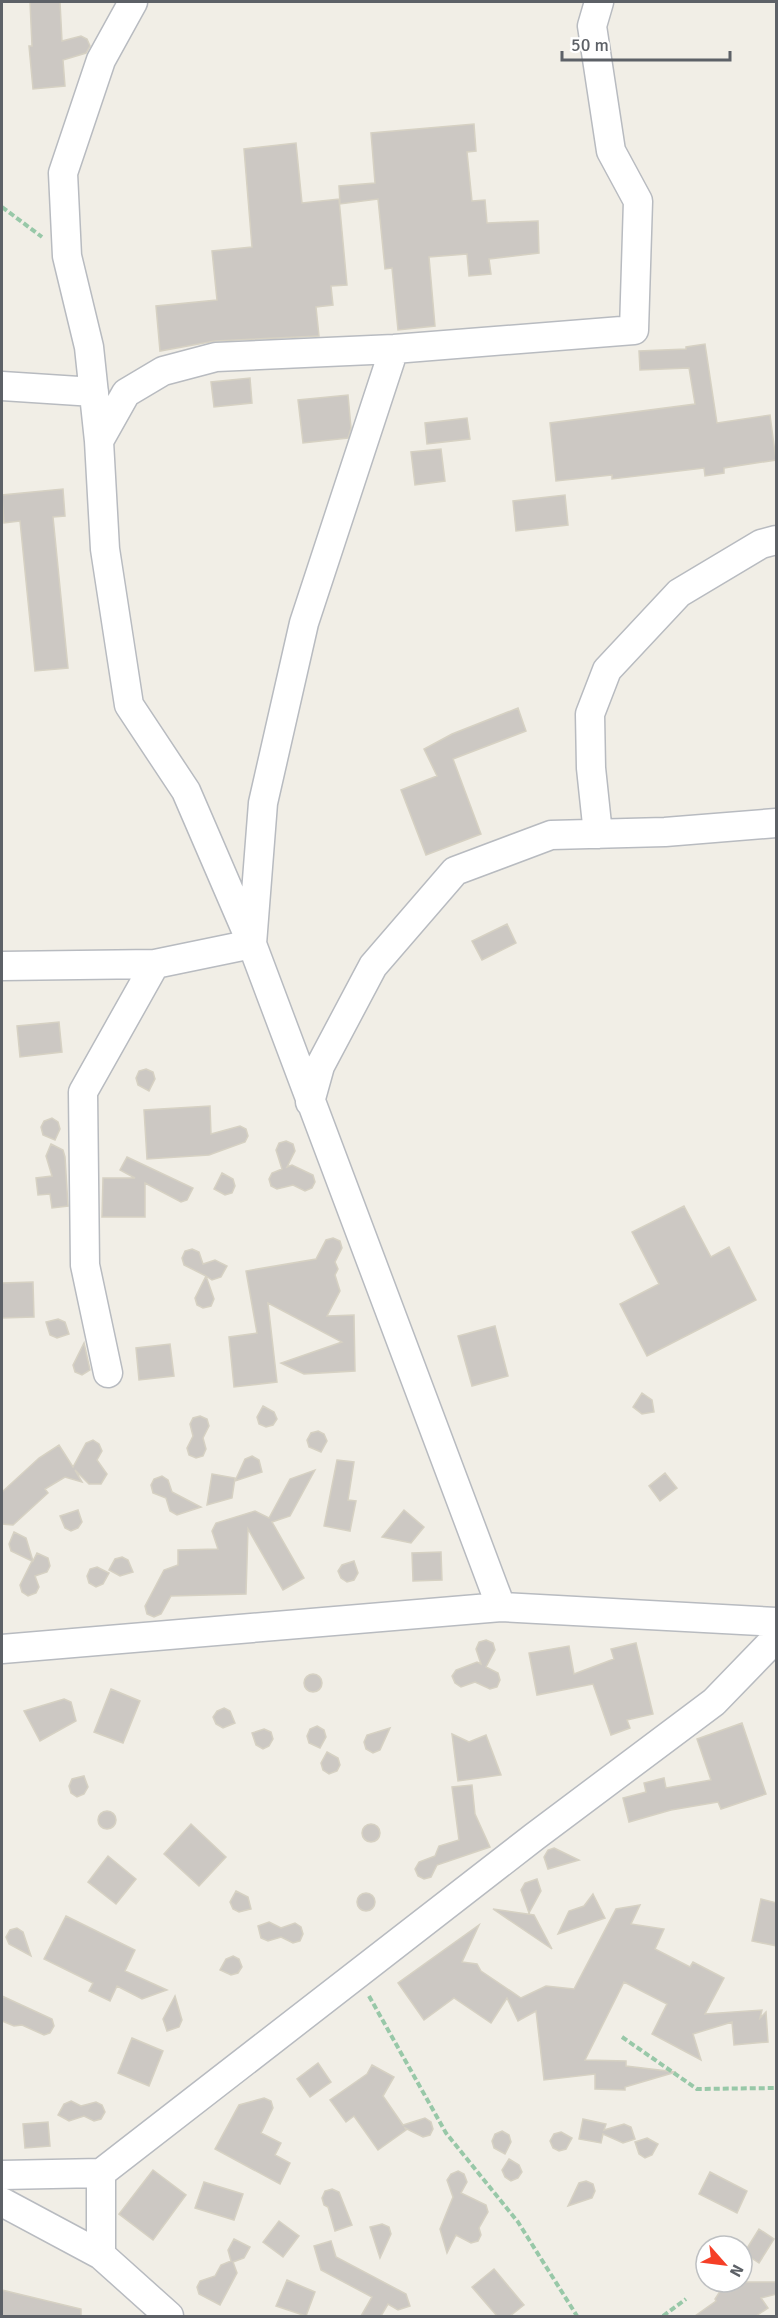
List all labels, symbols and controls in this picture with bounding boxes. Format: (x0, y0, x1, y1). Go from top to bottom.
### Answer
scale bar (562, 24, 730, 62)
text: 50 m (571, 34, 609, 56)
north arrow (694, 2234, 754, 2294)
text: N (725, 2261, 748, 2280)

